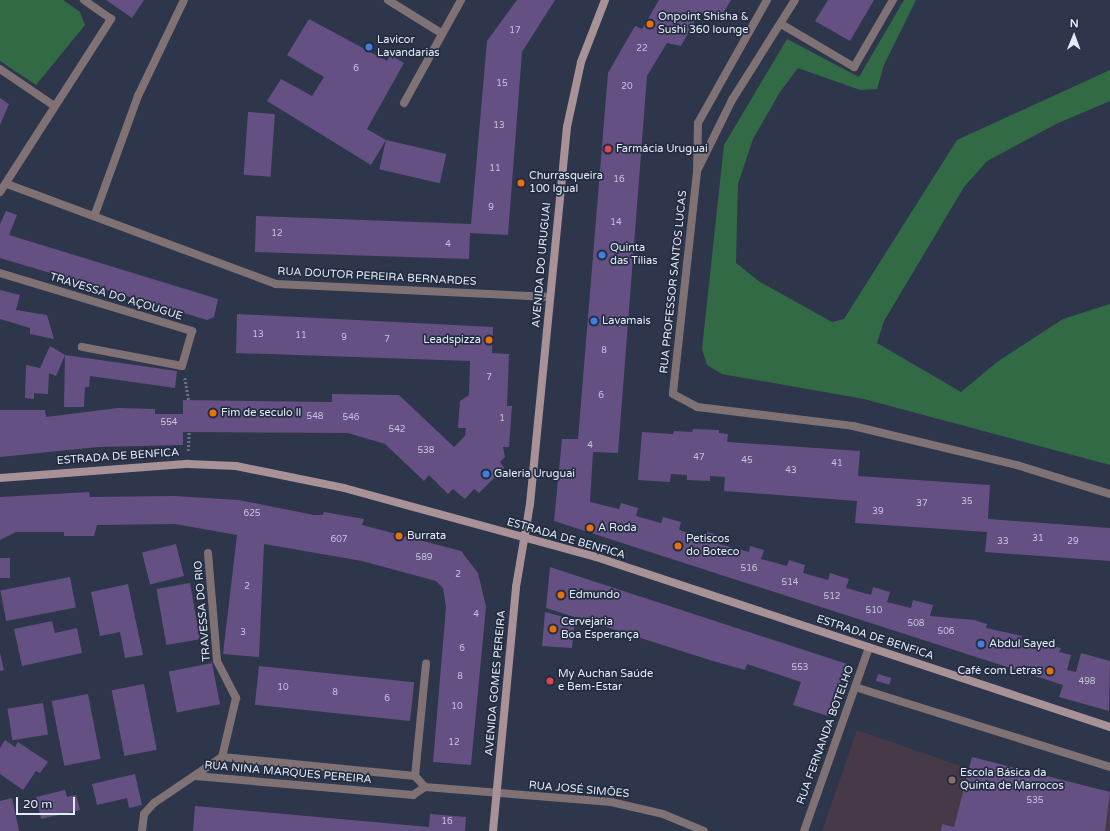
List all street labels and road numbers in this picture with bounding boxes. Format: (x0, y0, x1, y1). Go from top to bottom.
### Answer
street label: RUA PROFESSOR SANTOS LUCAS (658, 190, 690, 374)
street label: AVENIDA DO URUGUAI (530, 202, 554, 328)
street label: RUA DOUTOR PEREIRA BERNARDES (277, 265, 477, 289)
street label: TRAVESSA DO AÇOUGUE (48, 271, 184, 323)
street label: ESTRADA DE BENFICA (56, 446, 180, 468)
street label: ESTRADA DE BENFICA (505, 516, 627, 562)
street label: TRAVESSA DO RIO (192, 560, 214, 662)
street label: AVENIDA GOMES PEREIRA (483, 609, 509, 757)
street label: ESTRADA DE BENFICA (815, 613, 935, 663)
street label: RUA FERNANDA BOTELHO (795, 664, 857, 806)
street label: RUA NINA MARQUES PEREIRA (204, 759, 372, 787)
street label: RUA JOSÉ SIMÕES (528, 779, 630, 801)

